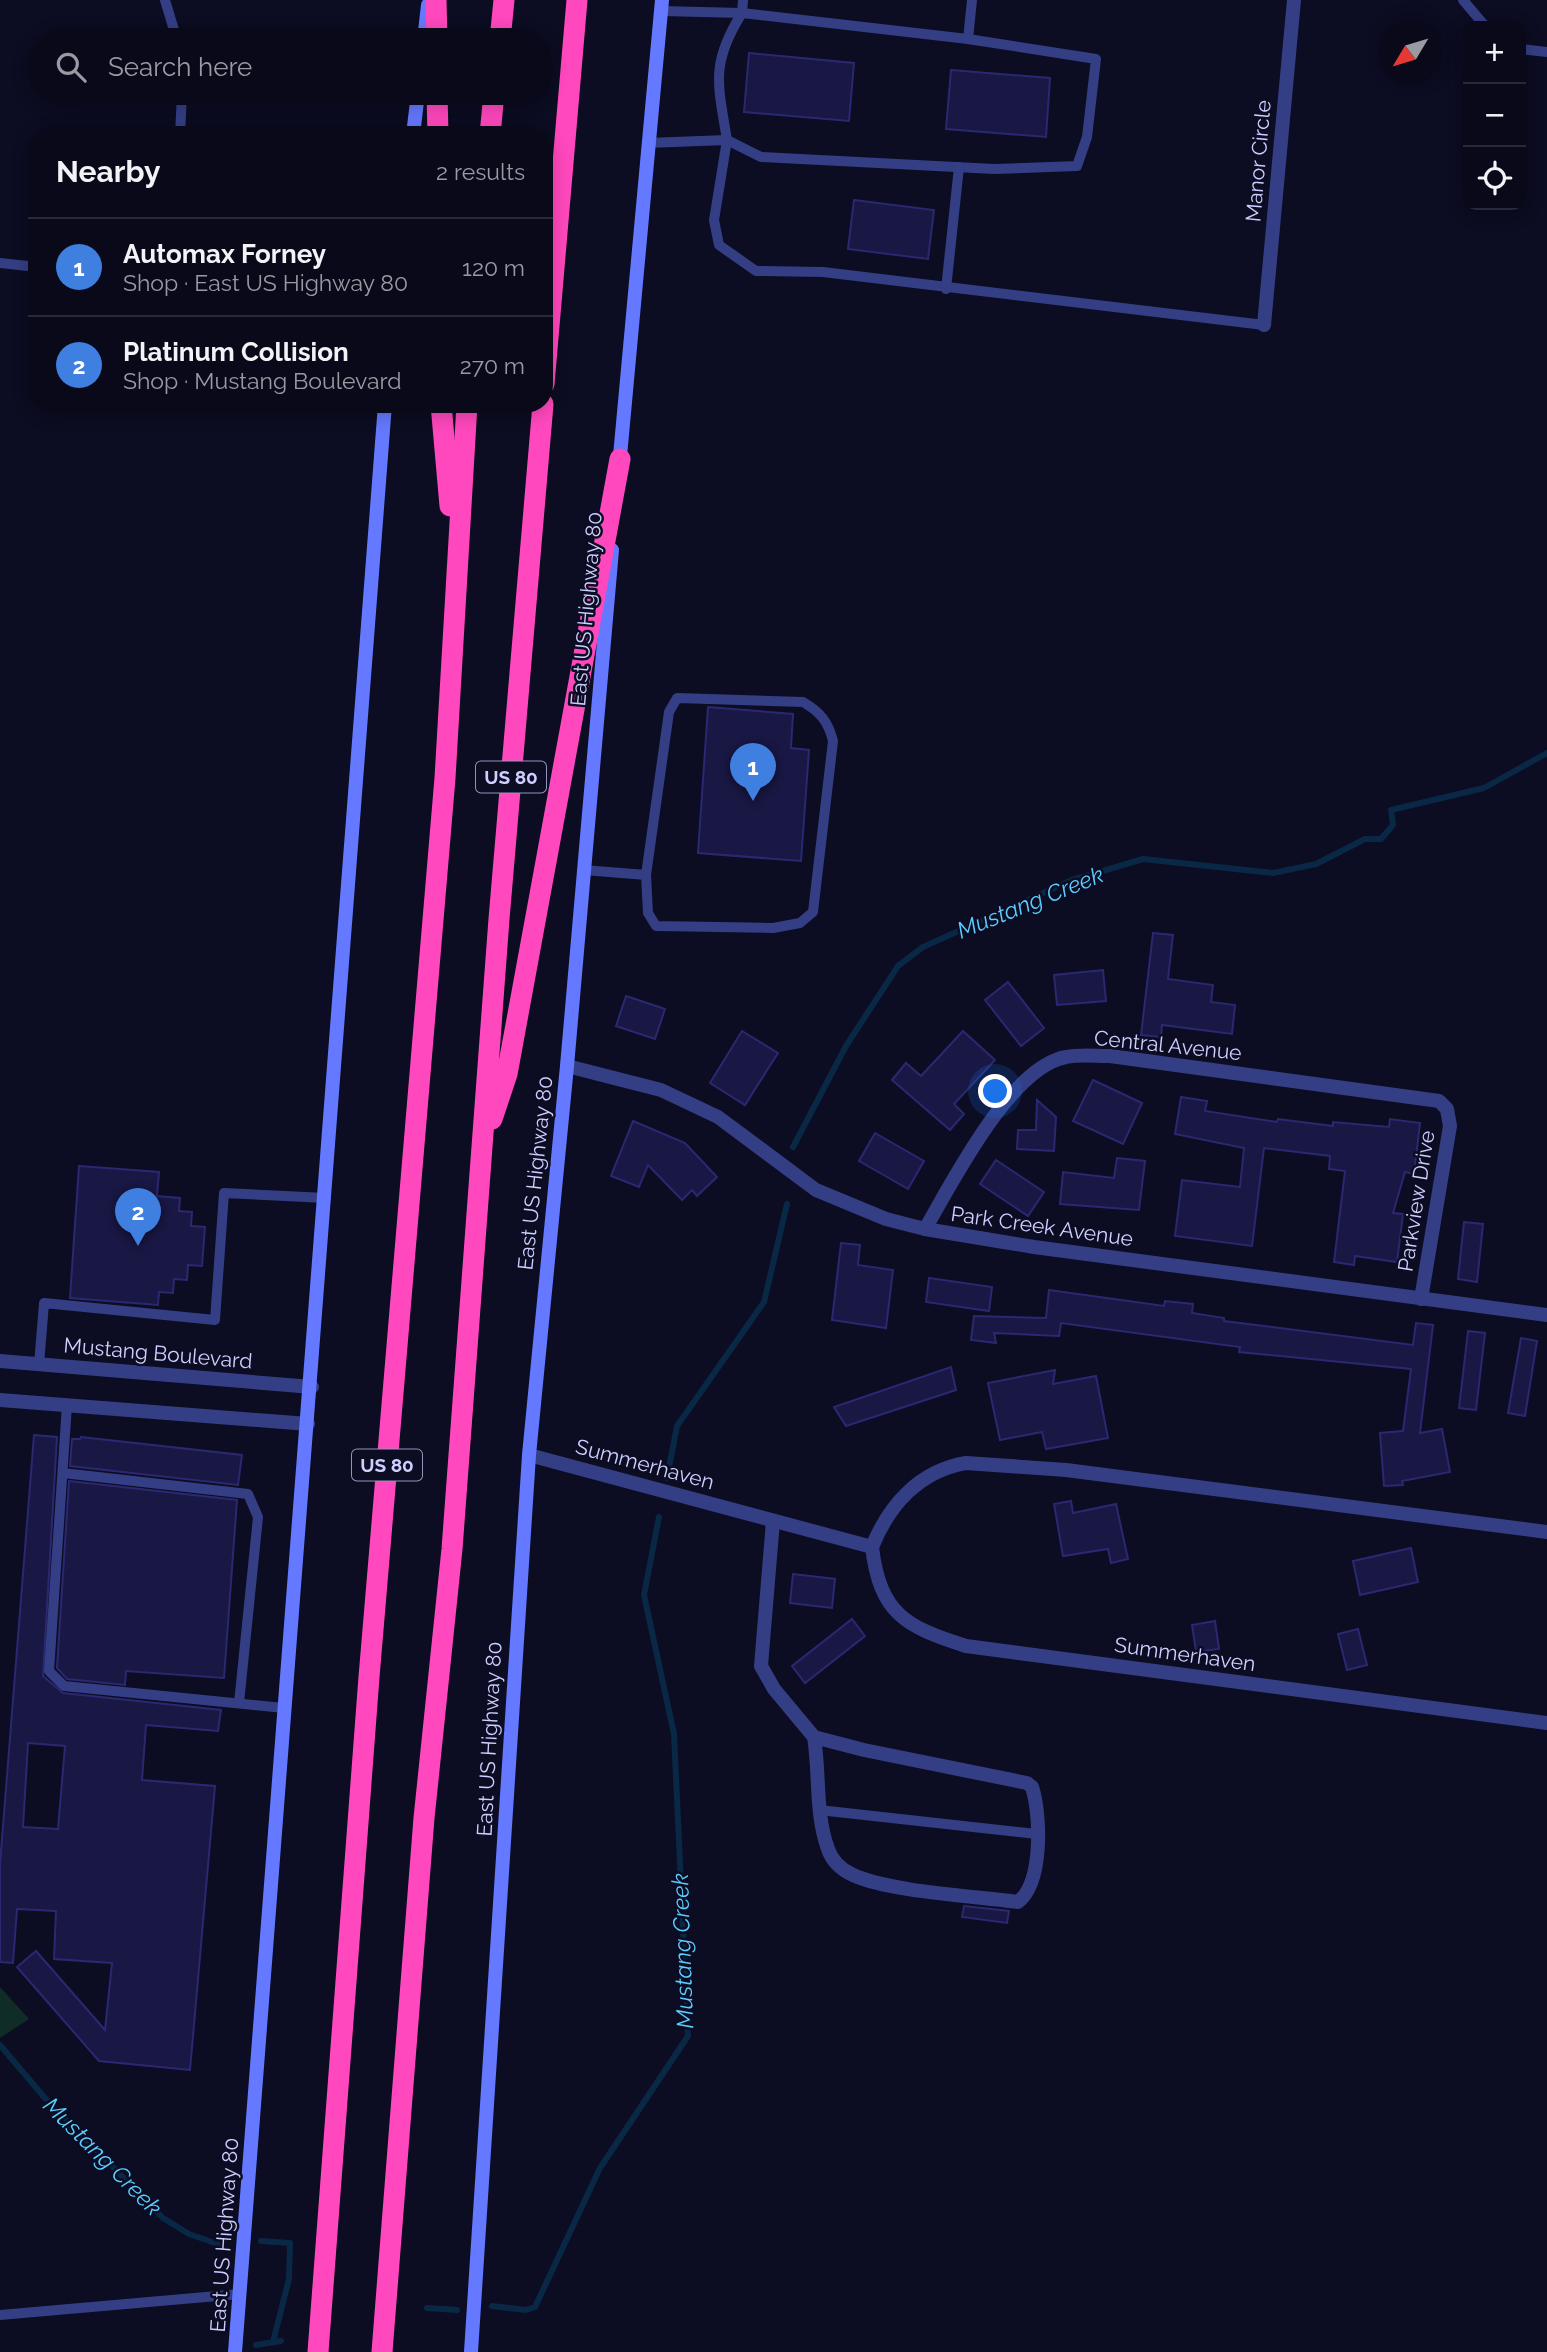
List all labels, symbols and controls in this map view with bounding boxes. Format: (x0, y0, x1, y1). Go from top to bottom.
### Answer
north arrow (1379, 21, 1442, 84)
map controls (1463, 21, 1526, 210)
button: + (1463, 21, 1526, 84)
search box (28, 28, 553, 105)
icon: search (52, 48, 90, 86)
text: Search here (108, 52, 252, 82)
button: − (1463, 84, 1526, 147)
street label: Manor Circle (1240, 99, 1276, 223)
button: locate (1463, 147, 1526, 210)
text: Nearby (56, 154, 160, 189)
text: 2 results (436, 158, 525, 185)
text: Automax Forney (123, 239, 326, 269)
text: 1 (73, 254, 85, 281)
text: 120 m (462, 254, 525, 281)
text: Shop · East US Highway 80 (123, 269, 408, 296)
text: Platinum Collision (123, 337, 349, 367)
text: 2 (73, 352, 85, 379)
text: 270 m (460, 352, 525, 379)
text: Shop · Mustang Boulevard (123, 367, 402, 394)
street label: East US Highway 80 (565, 511, 607, 707)
pin: 1 (730, 743, 776, 801)
road number: US 80 (476, 762, 546, 792)
water label: Mustang Creek (953, 860, 1107, 944)
street label: Central Avenue (1093, 1025, 1243, 1065)
your location (978, 1074, 1012, 1108)
street label: East US Highway 80 (512, 1075, 558, 1271)
street label: Parkview Drive (1392, 1129, 1440, 1273)
pin: 2 (115, 1188, 161, 1246)
street label: Park Creek Avenue (949, 1201, 1135, 1251)
street label: Mustang Boulevard (63, 1332, 253, 1374)
street label: Summerhaven (573, 1434, 717, 1494)
road number: US 80 (352, 1450, 422, 1480)
street label: Summerhaven (1113, 1632, 1257, 1676)
street label: East US Highway 80 (471, 1641, 507, 1837)
water label: Mustang Creek (666, 1873, 698, 2029)
water label: Mustang Creek (38, 2091, 168, 2221)
street label: East US Highway 80 (205, 2137, 243, 2333)

